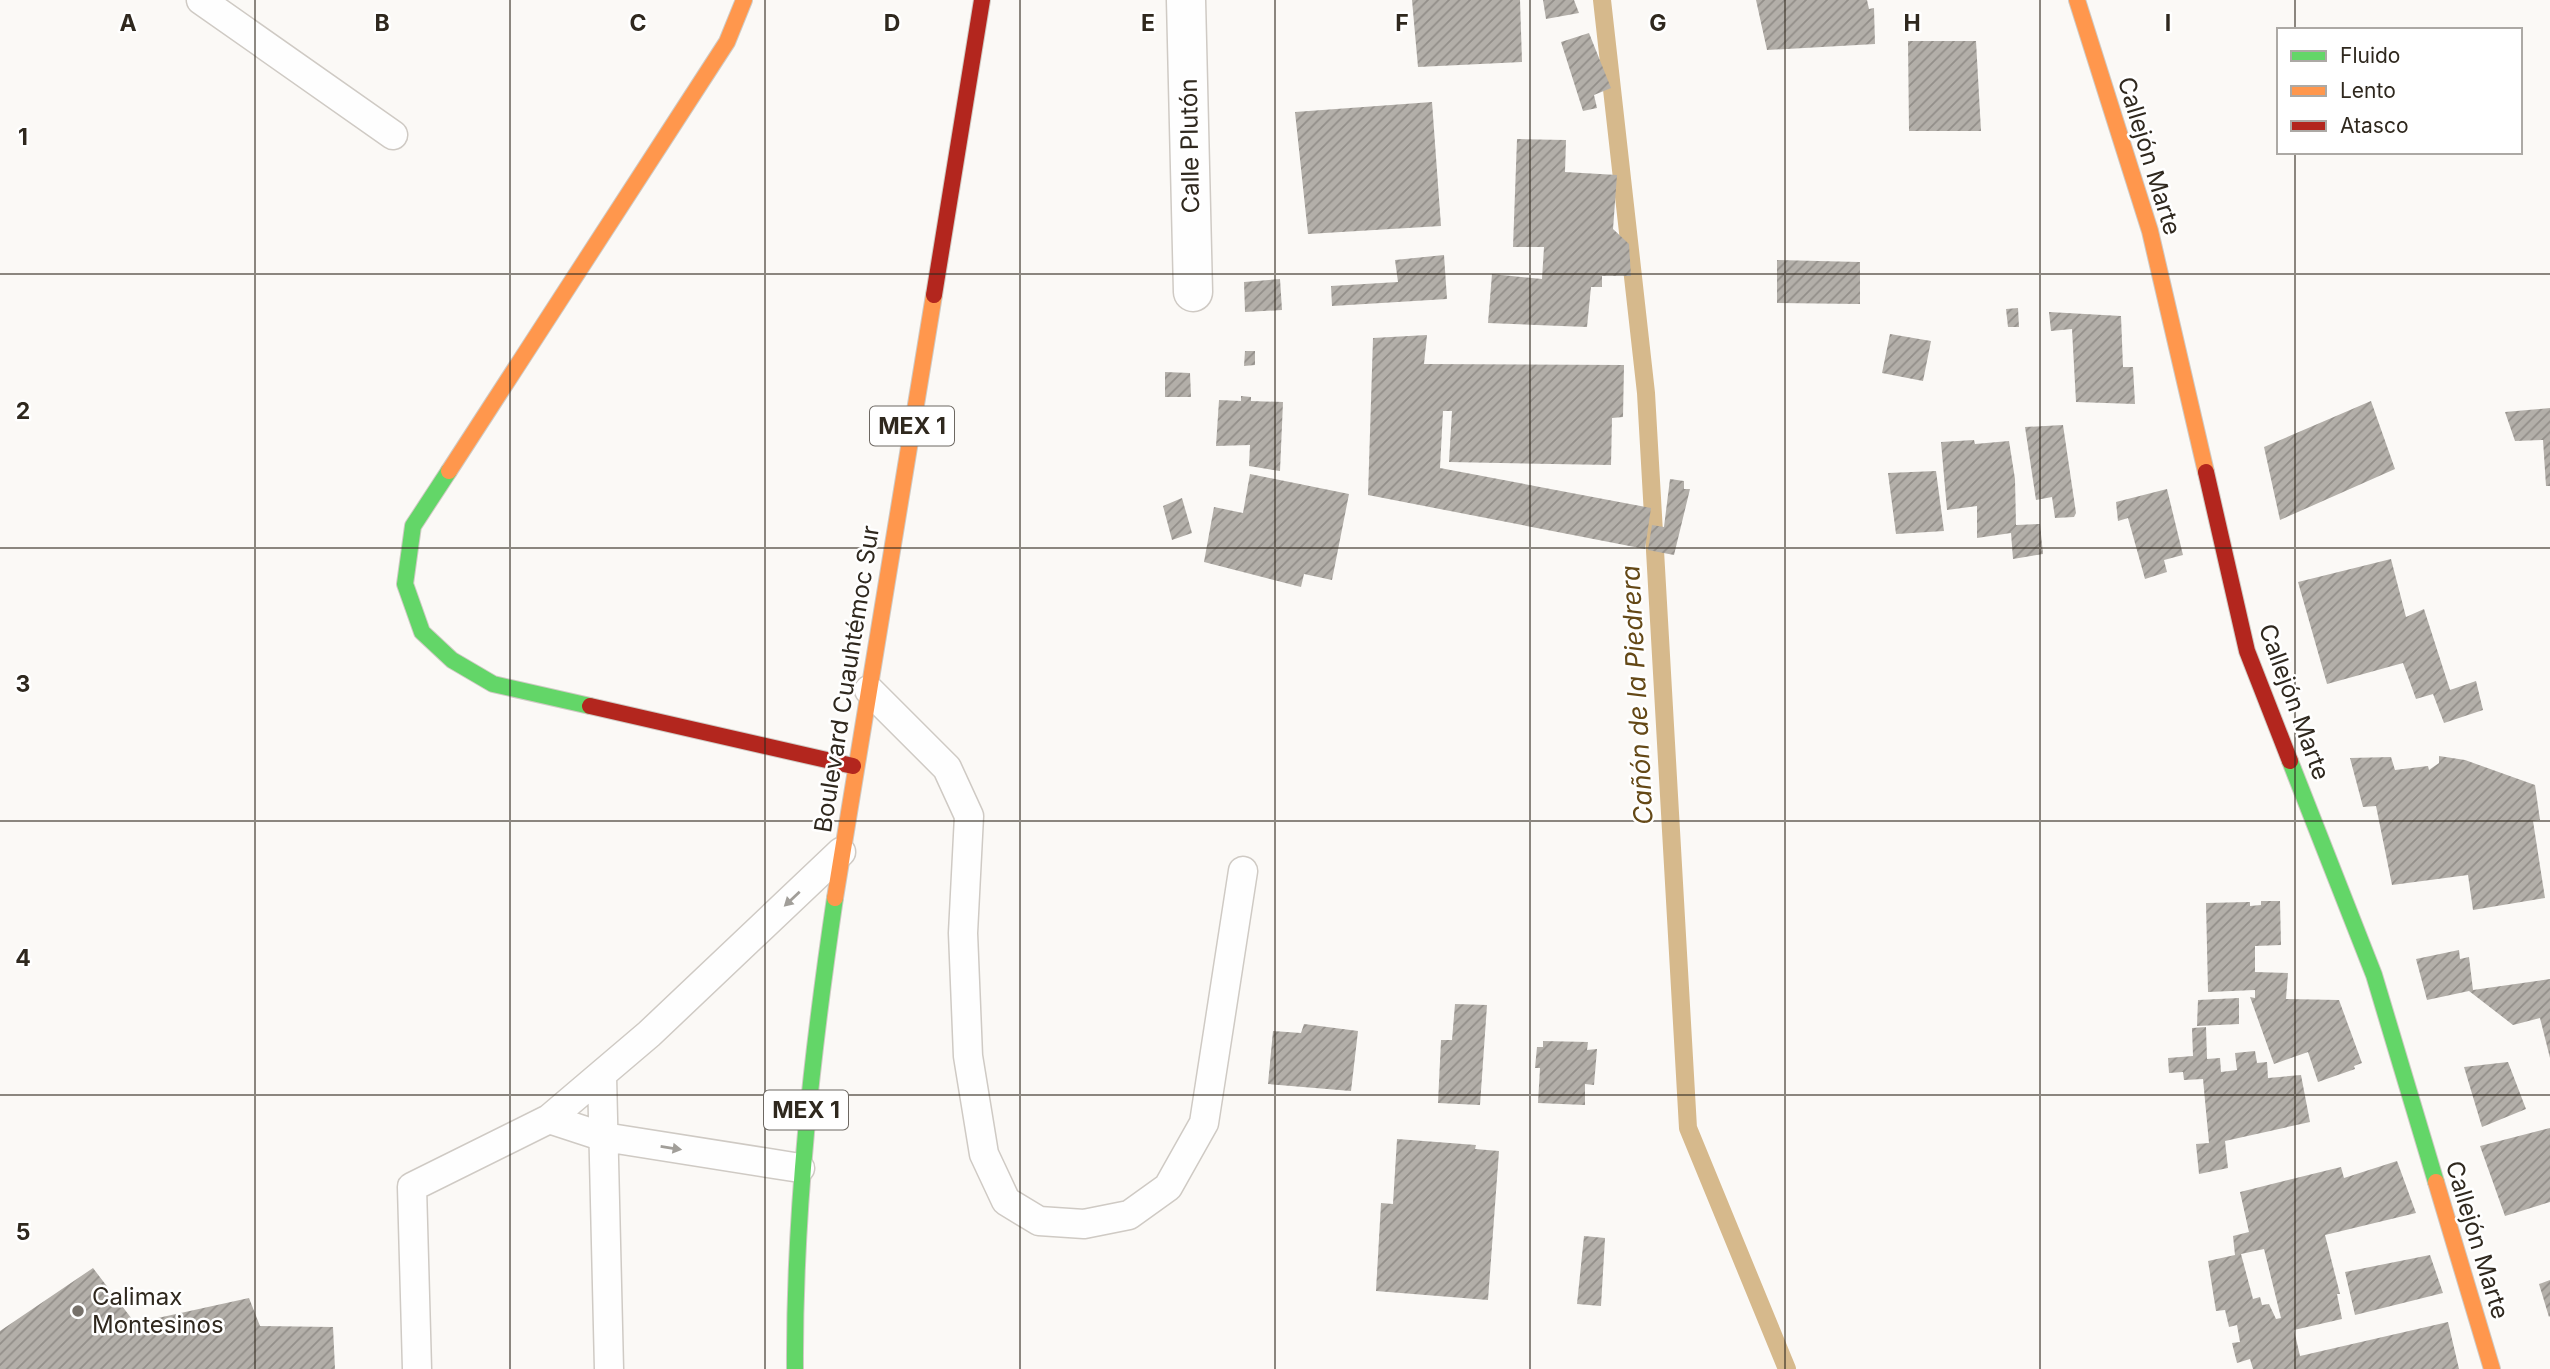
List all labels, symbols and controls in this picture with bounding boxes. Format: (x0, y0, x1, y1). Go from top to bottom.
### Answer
text: A (119, 9, 137, 37)
text: B (374, 9, 390, 37)
text: C (629, 9, 647, 37)
text: D (884, 9, 900, 37)
text: E (1141, 9, 1155, 37)
text: F (1395, 9, 1409, 37)
text: G (1649, 9, 1667, 37)
text: H (1903, 9, 1921, 37)
text: I (2165, 9, 2171, 37)
legend (2277, 28, 2522, 154)
text: Fluido (2340, 43, 2400, 68)
street label: Callejón Marte (2112, 73, 2187, 238)
street label: Calle Plutón (1174, 78, 1205, 214)
text: Lento (2340, 78, 2396, 103)
text: Atasco (2340, 113, 2409, 138)
text: 1 (18, 123, 28, 151)
text: 2 (16, 397, 30, 425)
road number: MEX 1 (870, 406, 954, 446)
street label: Boulevard Cuauhtémoc Sur (808, 523, 885, 834)
water label: Cañón de la Piedrera (1614, 564, 1659, 826)
street label: Callejón Marte (2253, 620, 2336, 784)
text: 3 (16, 670, 30, 698)
one-way arrow (784, 891, 801, 907)
text: 4 (15, 944, 31, 972)
road number: MEX 1 (764, 1091, 848, 1130)
one-way arrow (661, 1143, 683, 1154)
street label: Callejón Marte (2440, 1157, 2515, 1322)
text: 5 (16, 1218, 30, 1246)
place label: Calimax Montesinos (92, 1282, 224, 1339)
marker: Calimax Montesinos (70, 1303, 86, 1319)

